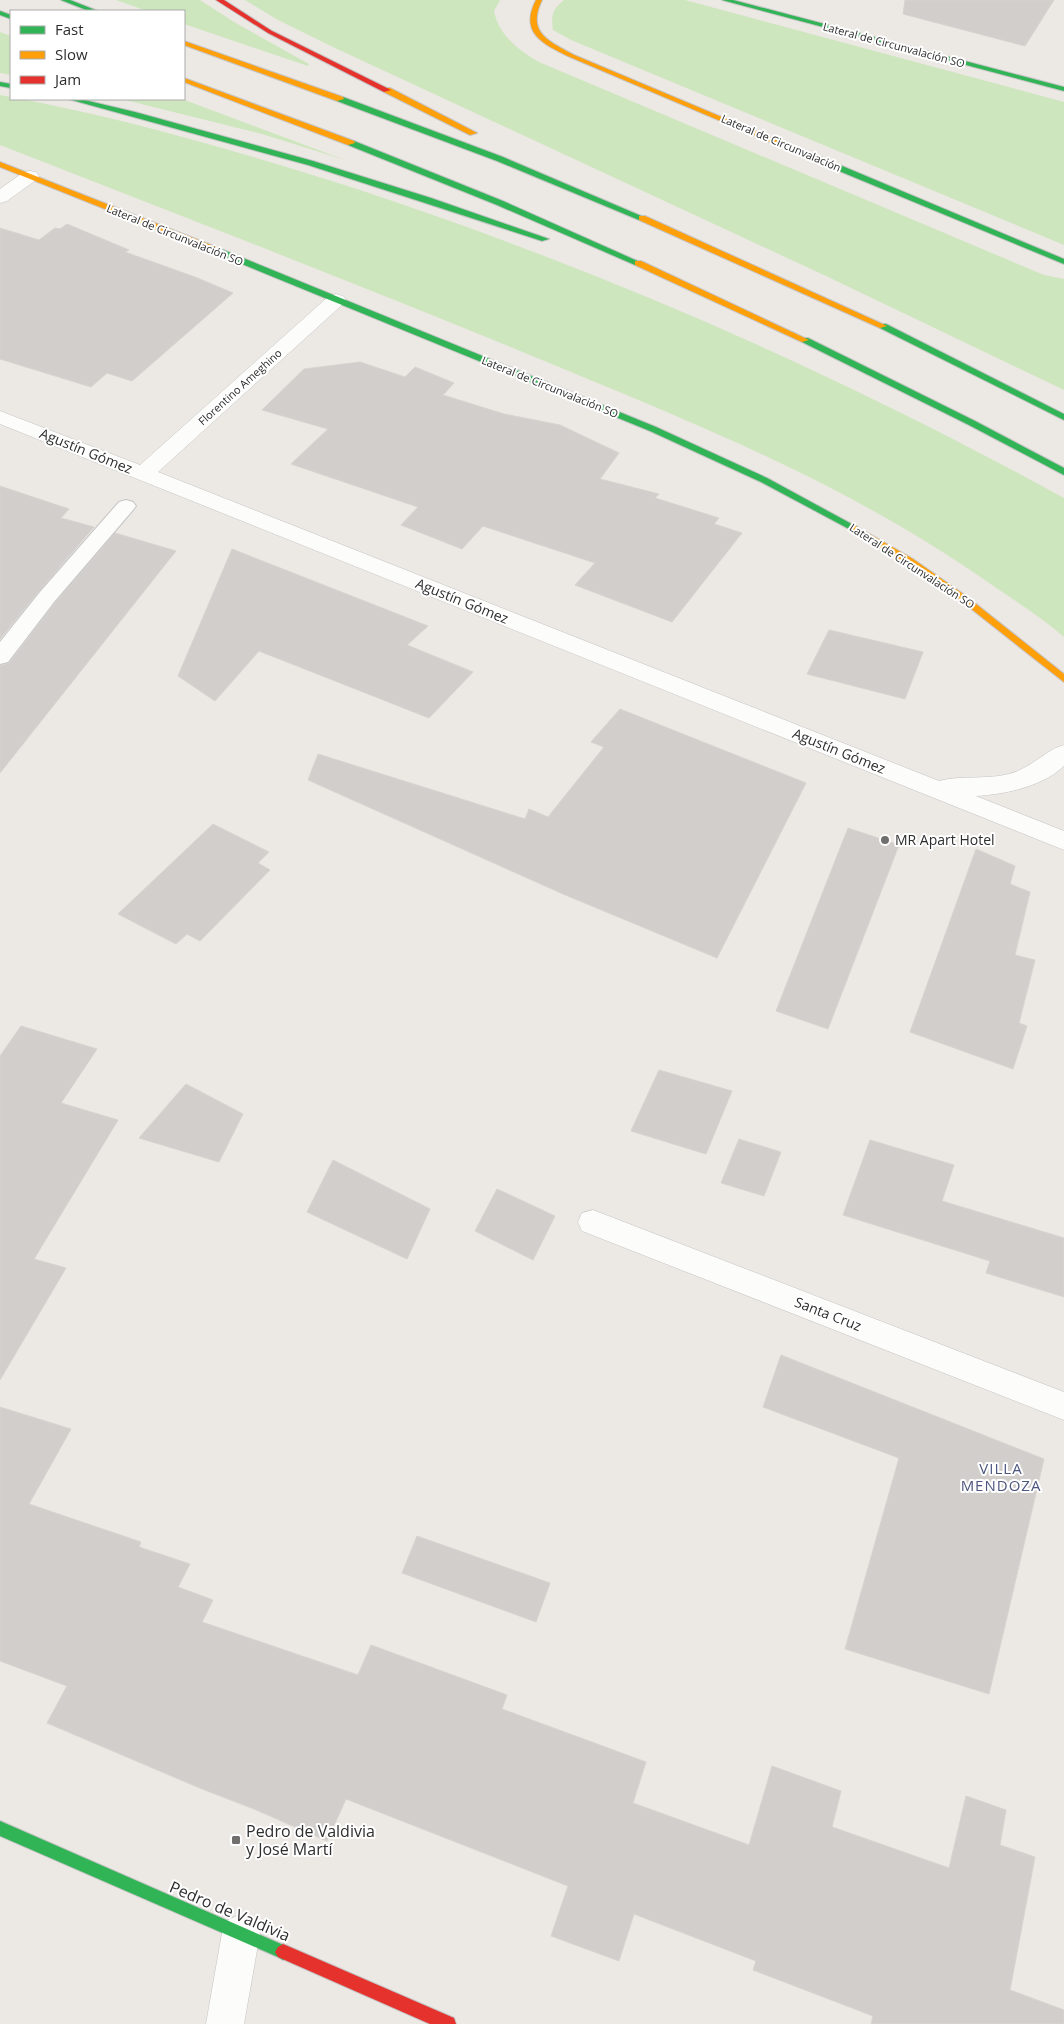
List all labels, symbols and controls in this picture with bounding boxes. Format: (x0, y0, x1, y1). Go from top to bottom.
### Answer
legend (10, 10, 185, 100)
street label: Lateral de Circunvalación SO (822, 18, 967, 71)
text: Fast (55, 19, 84, 39)
text: Slow (55, 44, 88, 64)
text: Jam (53, 69, 81, 89)
street label: Lateral de Circunvalación (719, 110, 843, 175)
street label: Lateral de Circunvalación SO (105, 200, 246, 269)
street label: Florentino Ameghino (195, 345, 285, 428)
street label: Lateral de Circunvalación SO (480, 352, 621, 421)
street label: Agustín Gómez (37, 423, 136, 478)
street label: Lateral de Circunvalación SO (847, 519, 978, 612)
street label: Agustín Gómez (413, 573, 512, 628)
street label: Agustín Gómez (790, 723, 889, 778)
place label: MR Apart Hotel (895, 830, 995, 849)
marker: MR Apart Hotel (879, 834, 891, 846)
street label: Santa Cruz (792, 1292, 865, 1335)
district label: VILLA MENDOZA (961, 1458, 1041, 1495)
place label: Pedro de Valdivia y José Martí (246, 1820, 375, 1860)
marker: Pedro de Valdivia y José Martí (230, 1834, 242, 1846)
street label: Pedro de Valdivia (166, 1876, 294, 1946)

